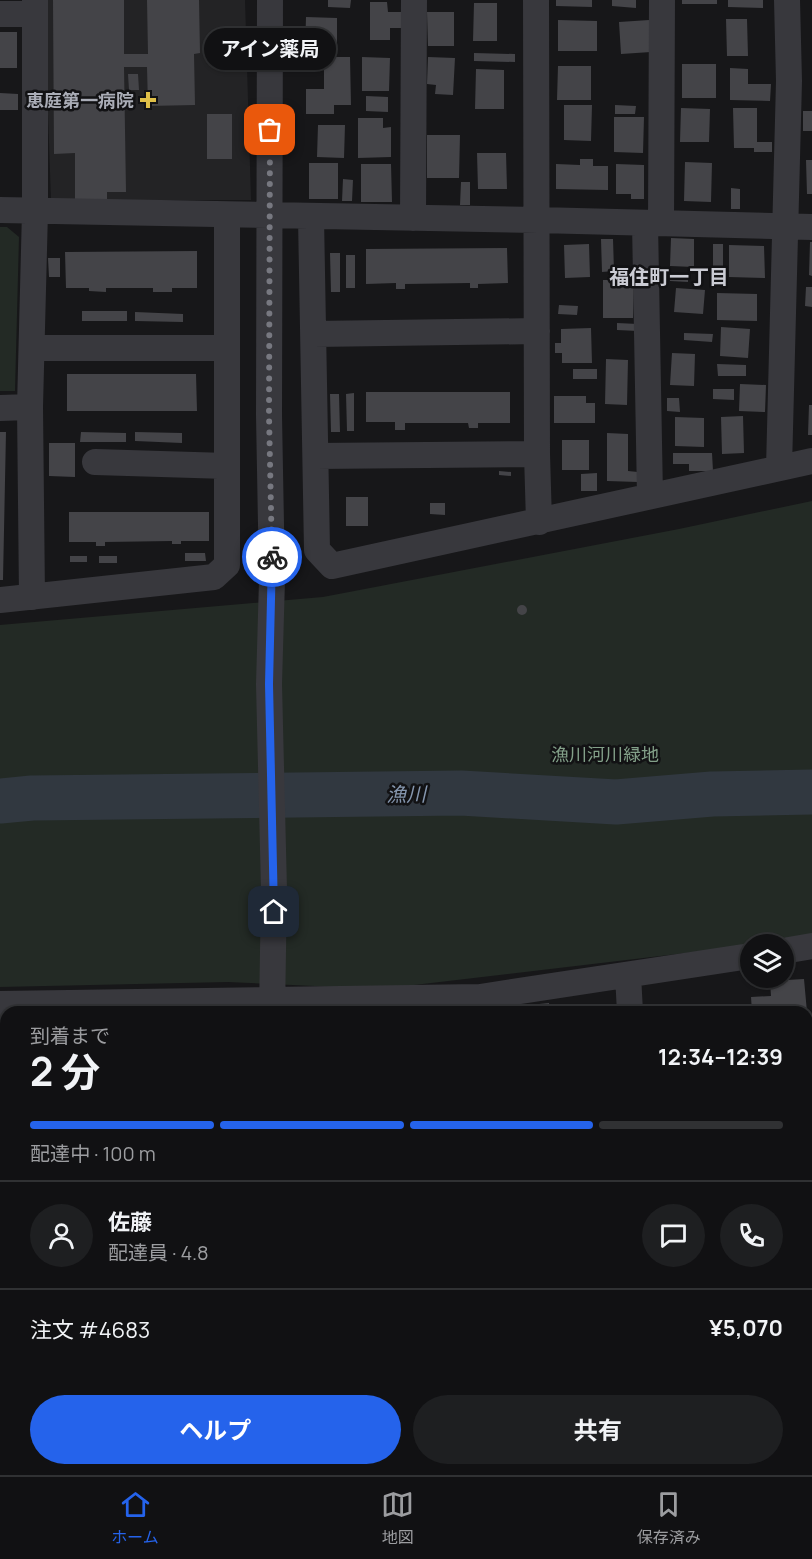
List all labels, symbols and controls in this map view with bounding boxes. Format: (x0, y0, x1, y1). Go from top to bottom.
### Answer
callout: アイン薬局 (204, 28, 336, 70)
text: アイン薬局 (221, 35, 320, 62)
place label: 恵庭第一病院 (26, 88, 134, 112)
marker: 恵庭第一病院 (139, 91, 157, 109)
pin (244, 104, 295, 155)
icon: bag (253, 113, 286, 146)
district label: 福住町一丁目 (609, 263, 729, 290)
courier (242, 527, 302, 587)
icon: bike (256, 541, 289, 574)
park label: 漁川河川緑地 (551, 742, 659, 766)
water label: 漁川 (386, 780, 428, 808)
pin (248, 886, 299, 937)
icon: home (257, 895, 290, 928)
map controls (740, 934, 794, 988)
button: layers (740, 934, 794, 988)
text: 到着まで (30, 1022, 110, 1049)
text: 12:34–12:39 (658, 1042, 783, 1072)
text: 2 分 (30, 1044, 100, 1098)
text: 配達中 · 100 m (30, 1140, 156, 1167)
button: person (30, 1204, 93, 1267)
button: chat (642, 1204, 705, 1267)
button: phone (720, 1204, 783, 1267)
text: 佐藤 (108, 1207, 152, 1237)
text: 配達員 · 4.8 (108, 1239, 209, 1266)
text: ¥5,070 (709, 1313, 783, 1343)
text: 注文 #4683 (30, 1315, 150, 1345)
button: ヘルプ (30, 1395, 401, 1464)
button: 共有 (413, 1395, 783, 1464)
tab: ホーム (111, 1488, 159, 1548)
tab: 地図 (381, 1488, 414, 1548)
tab: 保存済み (637, 1488, 701, 1548)

